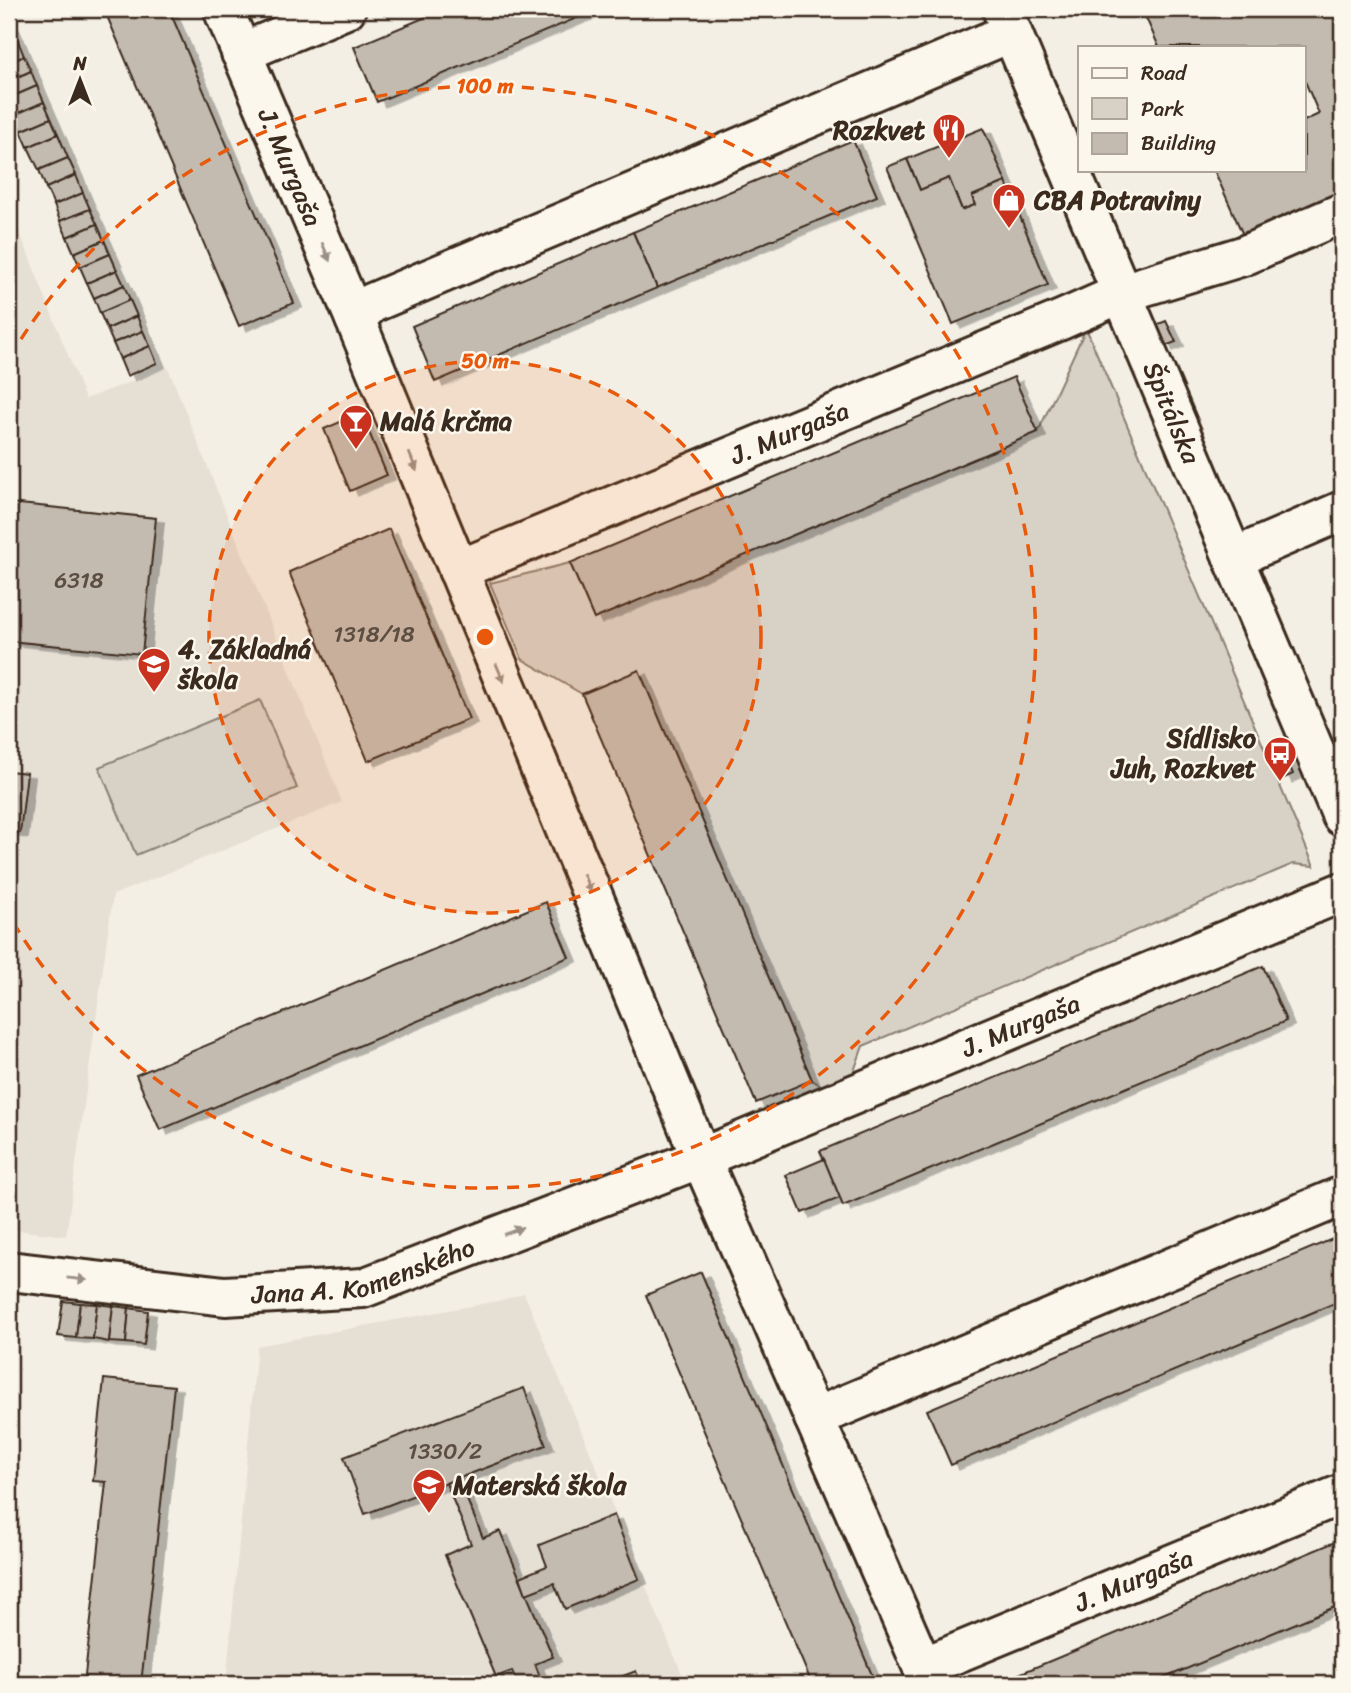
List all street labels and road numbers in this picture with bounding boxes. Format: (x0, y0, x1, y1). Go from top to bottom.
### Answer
street label: J. Murgaša (244, 100, 336, 234)
street label: Špitálska (1130, 354, 1215, 472)
street label: J. Murgaša (722, 387, 856, 478)
street label: J. Murgaša (953, 980, 1087, 1071)
street label: Jana A. Komenského (249, 1224, 482, 1317)
street label: J. Murgaša (1066, 1535, 1200, 1625)

